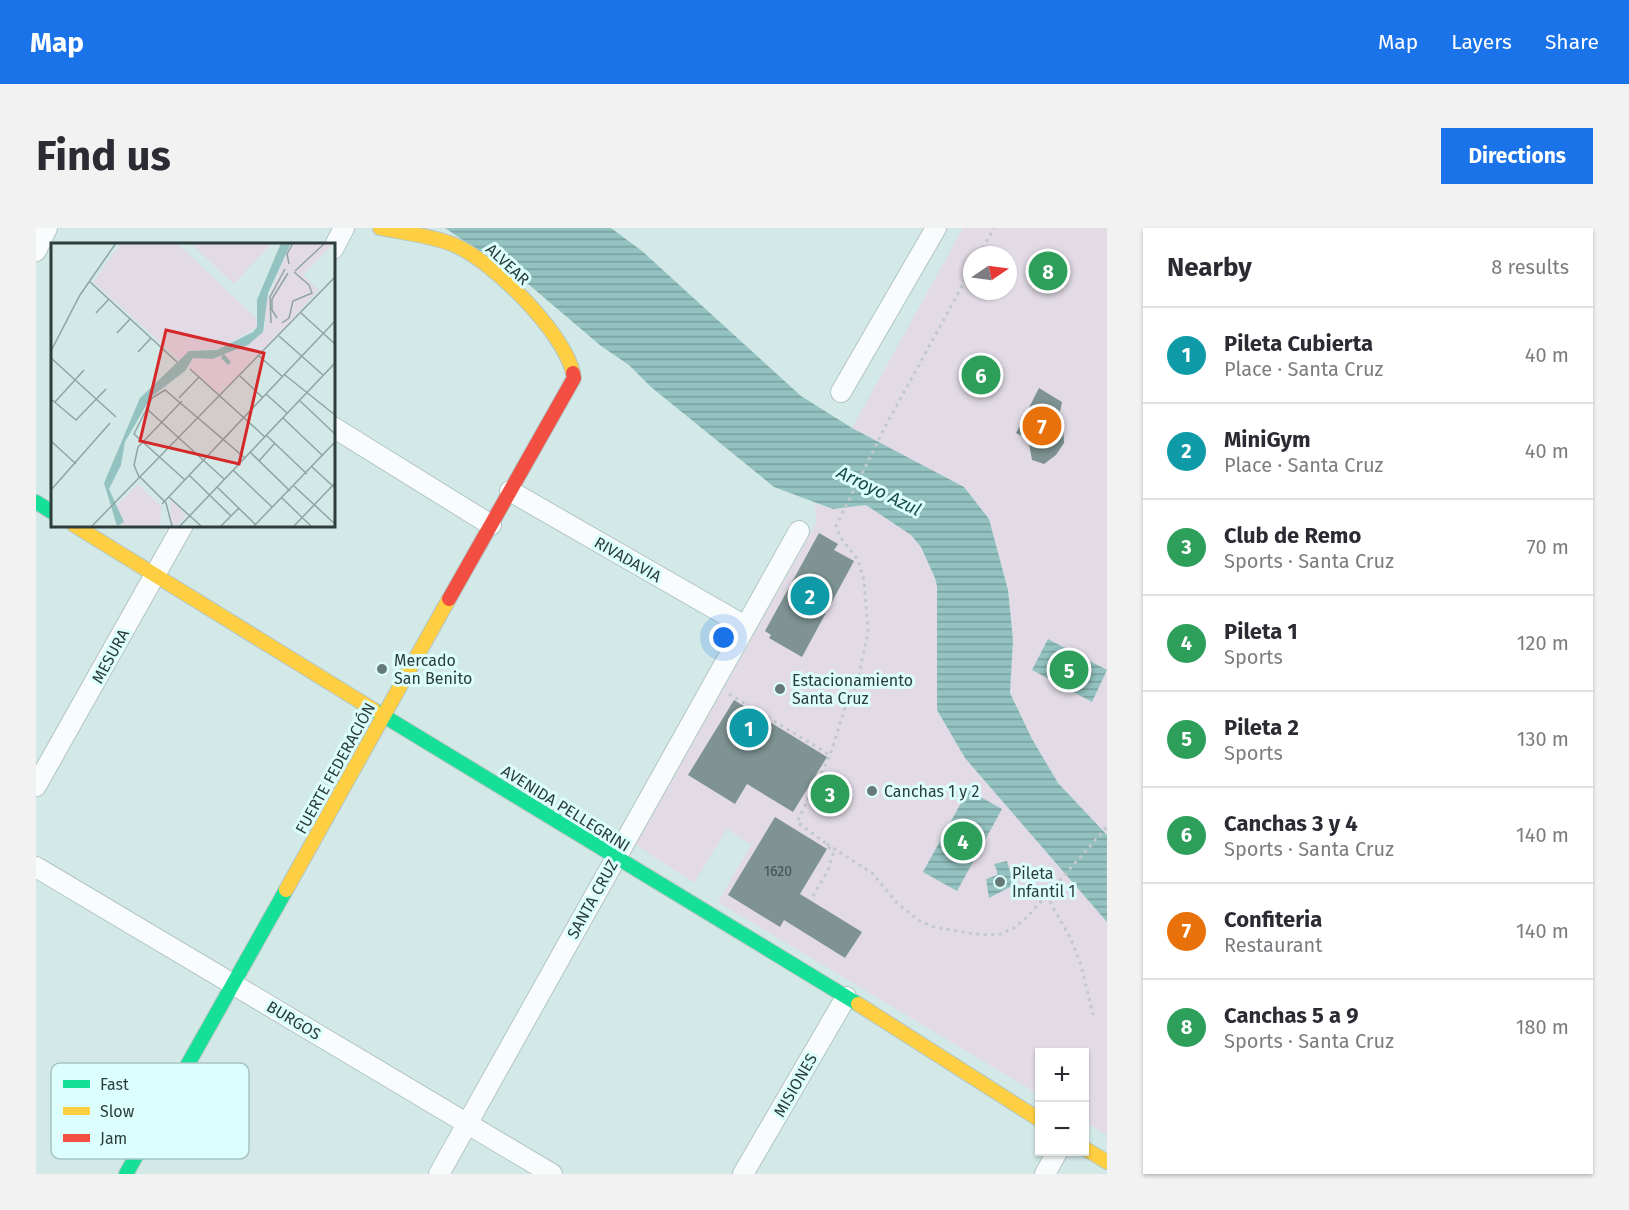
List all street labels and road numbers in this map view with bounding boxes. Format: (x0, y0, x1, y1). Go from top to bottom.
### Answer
street label: ALVEAR (482, 240, 533, 289)
street label: RIVADAVIA (591, 533, 665, 587)
street label: MESURA (88, 625, 133, 687)
street label: FUERTE FEDERACIÓN (291, 699, 379, 837)
street label: AVENIDA PELLEGRINI (498, 761, 633, 856)
street label: SANTA CRUZ (563, 857, 622, 942)
street label: BURGOS (263, 997, 324, 1044)
street label: MISIONES (770, 1050, 821, 1120)

